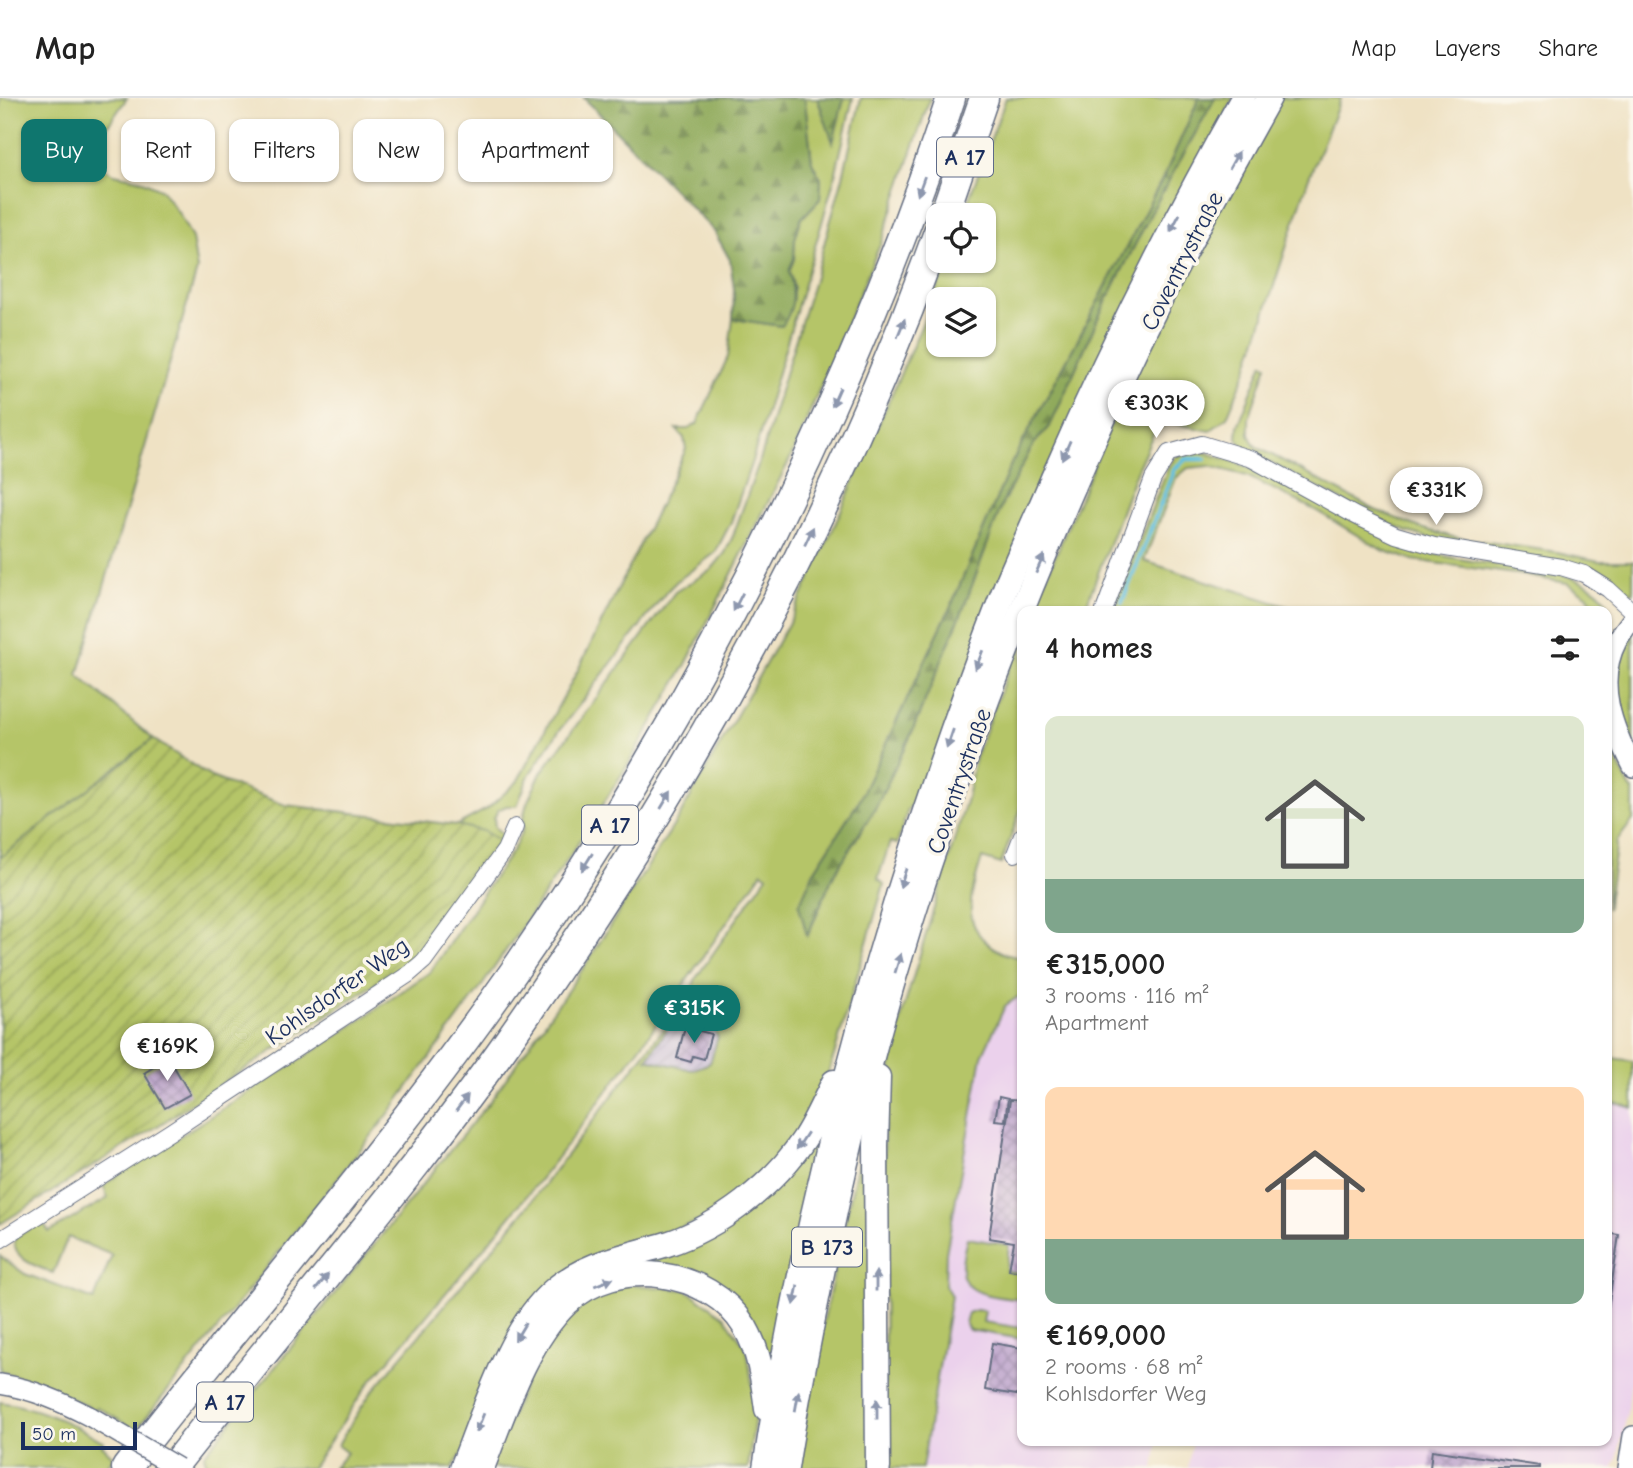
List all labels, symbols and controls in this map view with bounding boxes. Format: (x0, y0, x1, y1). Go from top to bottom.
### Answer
text: Map (35, 29, 96, 67)
text: Map (1351, 34, 1397, 62)
text: Layers (1435, 34, 1500, 62)
text: Share (1538, 34, 1598, 62)
chip: Buy (21, 119, 107, 182)
chip: Rent (121, 119, 215, 182)
chip: Filters (229, 119, 339, 182)
chip: New (353, 119, 444, 182)
chip: Apartment (458, 119, 613, 182)
road number: A 17 (937, 138, 993, 176)
one-way arrow (1228, 150, 1240, 170)
one-way arrow (915, 175, 926, 196)
street label: Coventrystraße (1135, 187, 1229, 335)
map controls (926, 203, 996, 357)
button: locate (926, 203, 996, 273)
one-way arrow (1170, 213, 1181, 233)
button: layers (926, 287, 996, 357)
one-way arrow (895, 317, 906, 338)
pin: €303K (1107, 380, 1205, 440)
one-way arrow (830, 386, 841, 407)
text: €303K (1124, 389, 1188, 416)
one-way arrow (1060, 439, 1071, 460)
pin: €331K (1387, 468, 1485, 527)
text: €331K (1406, 476, 1466, 503)
one-way arrow (803, 526, 815, 546)
one-way arrow (1035, 553, 1046, 574)
one-way arrow (732, 592, 743, 612)
icon: filters (1546, 629, 1584, 667)
text: 4 homes (1045, 631, 1152, 666)
one-way arrow (973, 649, 984, 670)
street label: Coventrystraße (921, 705, 997, 857)
one-way arrow (944, 729, 955, 750)
icon: home (1252, 761, 1378, 887)
one-way arrow (660, 791, 672, 810)
road number: A 17 (582, 806, 638, 845)
one-way arrow (581, 853, 594, 872)
one-way arrow (897, 867, 908, 888)
street label: Kohlsdorfer Weg (260, 931, 414, 1051)
text: €315,000 (1045, 947, 1165, 982)
one-way arrow (894, 952, 904, 973)
text: 3 rooms · 116 m² (1045, 982, 1209, 1009)
pin: €315K (645, 986, 743, 1045)
text: €315K (663, 994, 725, 1021)
text: Apartment (1045, 1009, 1148, 1036)
pin: €169K (118, 1024, 216, 1083)
text: €169K (136, 1032, 198, 1059)
one-way arrow (454, 1094, 468, 1112)
one-way arrow (795, 1132, 808, 1151)
icon: home (1252, 1132, 1378, 1258)
road number: B 173 (792, 1228, 862, 1266)
one-way arrow (870, 1270, 882, 1292)
one-way arrow (314, 1274, 329, 1292)
one-way arrow (594, 1276, 615, 1287)
one-way arrow (790, 1284, 801, 1306)
text: €169,000 (1045, 1318, 1166, 1353)
one-way arrow (514, 1323, 527, 1342)
text: 2 rooms · 68 m² (1045, 1353, 1203, 1380)
text: Kohlsdorfer Weg (1045, 1380, 1207, 1407)
road number: A 17 (197, 1382, 253, 1422)
one-way arrow (792, 1390, 803, 1412)
one-way arrow (871, 1398, 883, 1420)
one-way arrow (474, 1413, 485, 1434)
scale bar (21, 1419, 136, 1451)
text: 50 m (32, 1423, 76, 1445)

